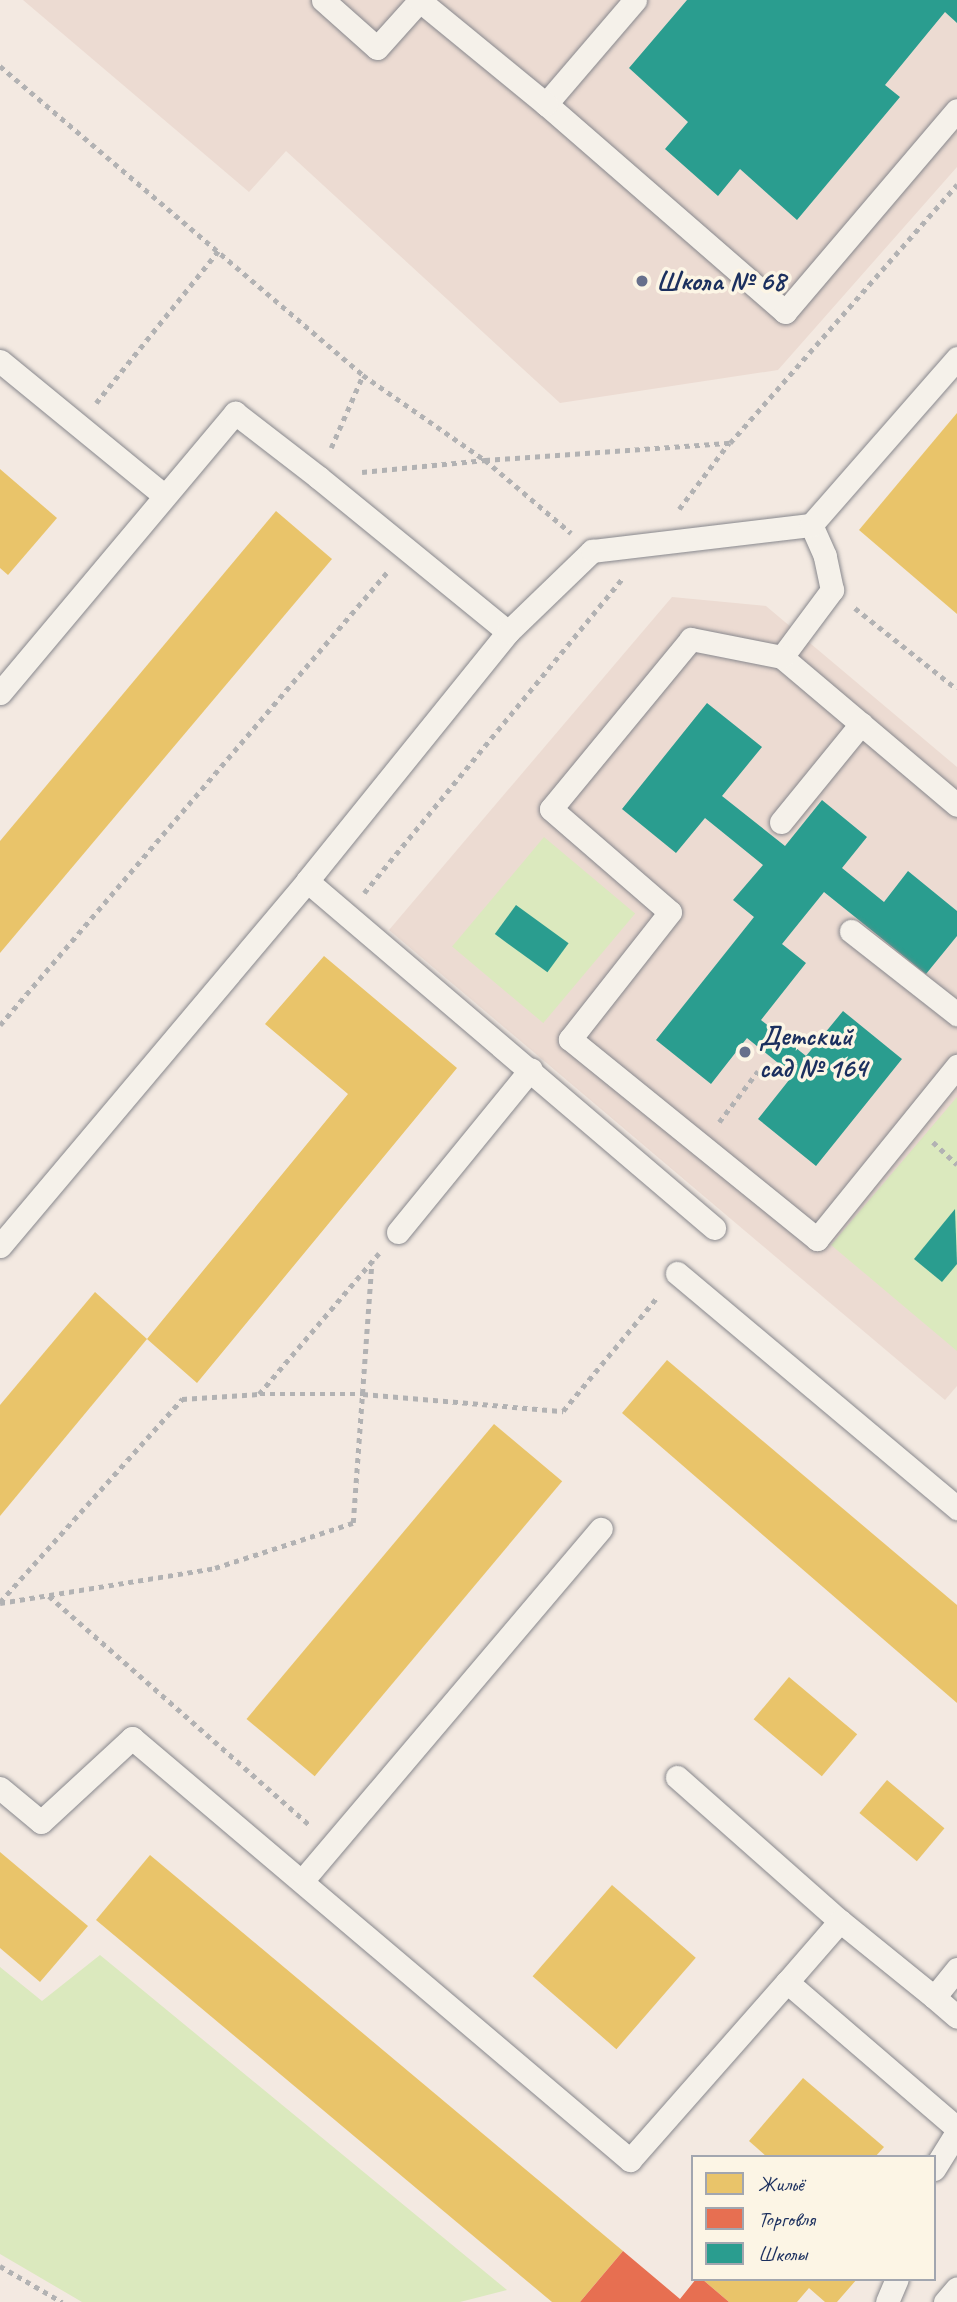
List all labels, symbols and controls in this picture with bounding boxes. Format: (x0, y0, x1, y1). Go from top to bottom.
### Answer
place label: Школа № 68 (656, 264, 785, 298)
marker: Школа № 68 (634, 273, 650, 289)
place label: Детский сад № 164 (759, 1019, 867, 1085)
marker: Детский сад № 164 (737, 1044, 753, 1060)
legend (691, 2155, 936, 2281)
text: Жильё (758, 2171, 804, 2197)
text: Торговля (758, 2206, 815, 2232)
text: Школы (758, 2241, 807, 2267)

